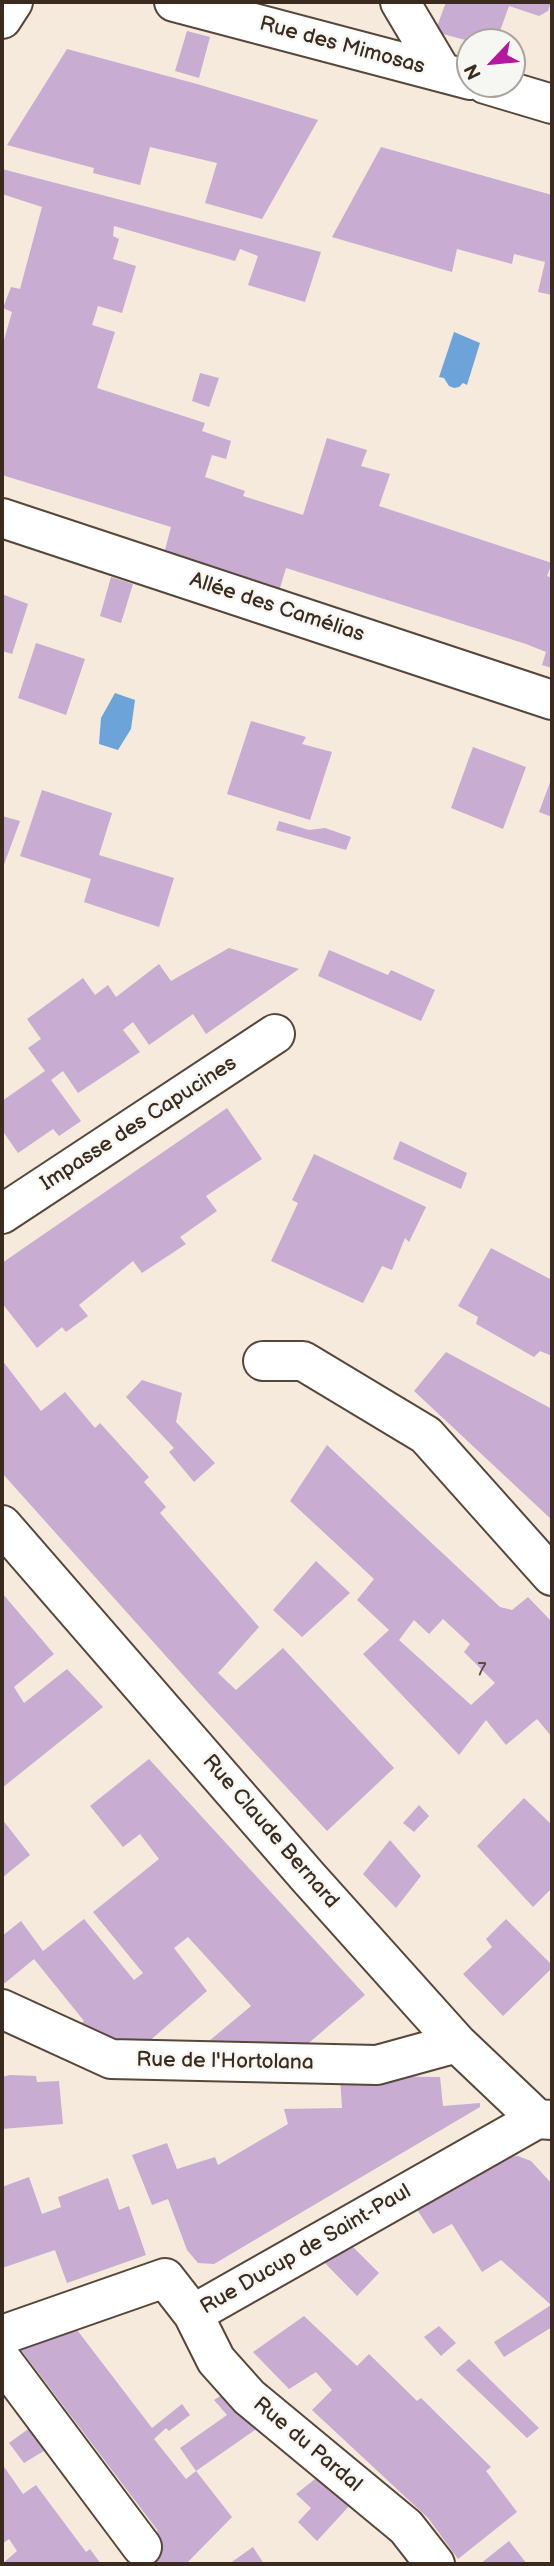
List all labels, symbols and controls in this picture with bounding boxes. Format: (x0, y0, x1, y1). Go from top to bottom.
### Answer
street label: Rue des Mimosas (256, 12, 428, 80)
north arrow (456, 28, 526, 98)
text: N (460, 60, 487, 83)
street label: Allée des Camélias (187, 568, 367, 648)
street label: Impasse des Capucines (36, 1051, 242, 1197)
house number: 7 (478, 1659, 486, 1681)
street label: Rue Claude Bernard (196, 1750, 344, 1914)
street label: Rue de l'Hortolana (136, 2048, 314, 2076)
street label: Rue Ducup de Saint-Paul (196, 2179, 416, 2321)
street label: Rue du Pardal (248, 2392, 366, 2498)

